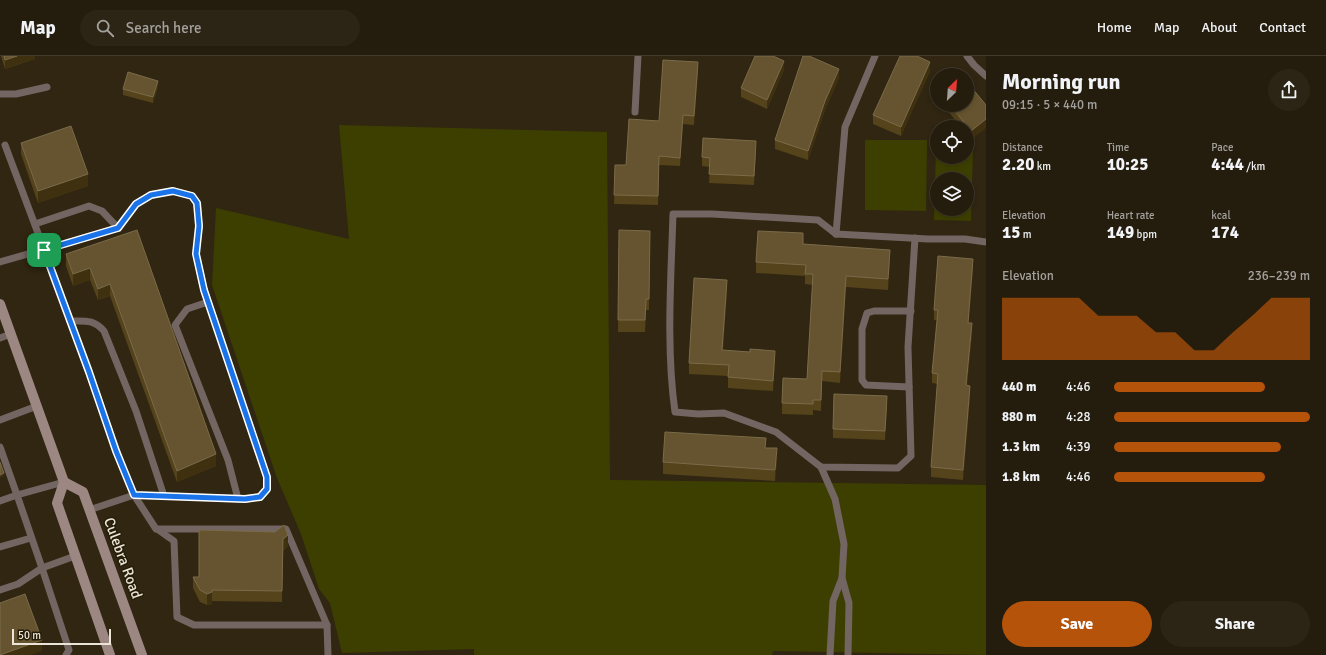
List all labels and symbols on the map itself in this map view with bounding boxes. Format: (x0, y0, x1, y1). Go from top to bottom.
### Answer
north arrow (930, 68, 974, 112)
pin (27, 233, 61, 267)
street label: Culebra Road (100, 515, 146, 601)
scale bar (12, 627, 111, 646)

